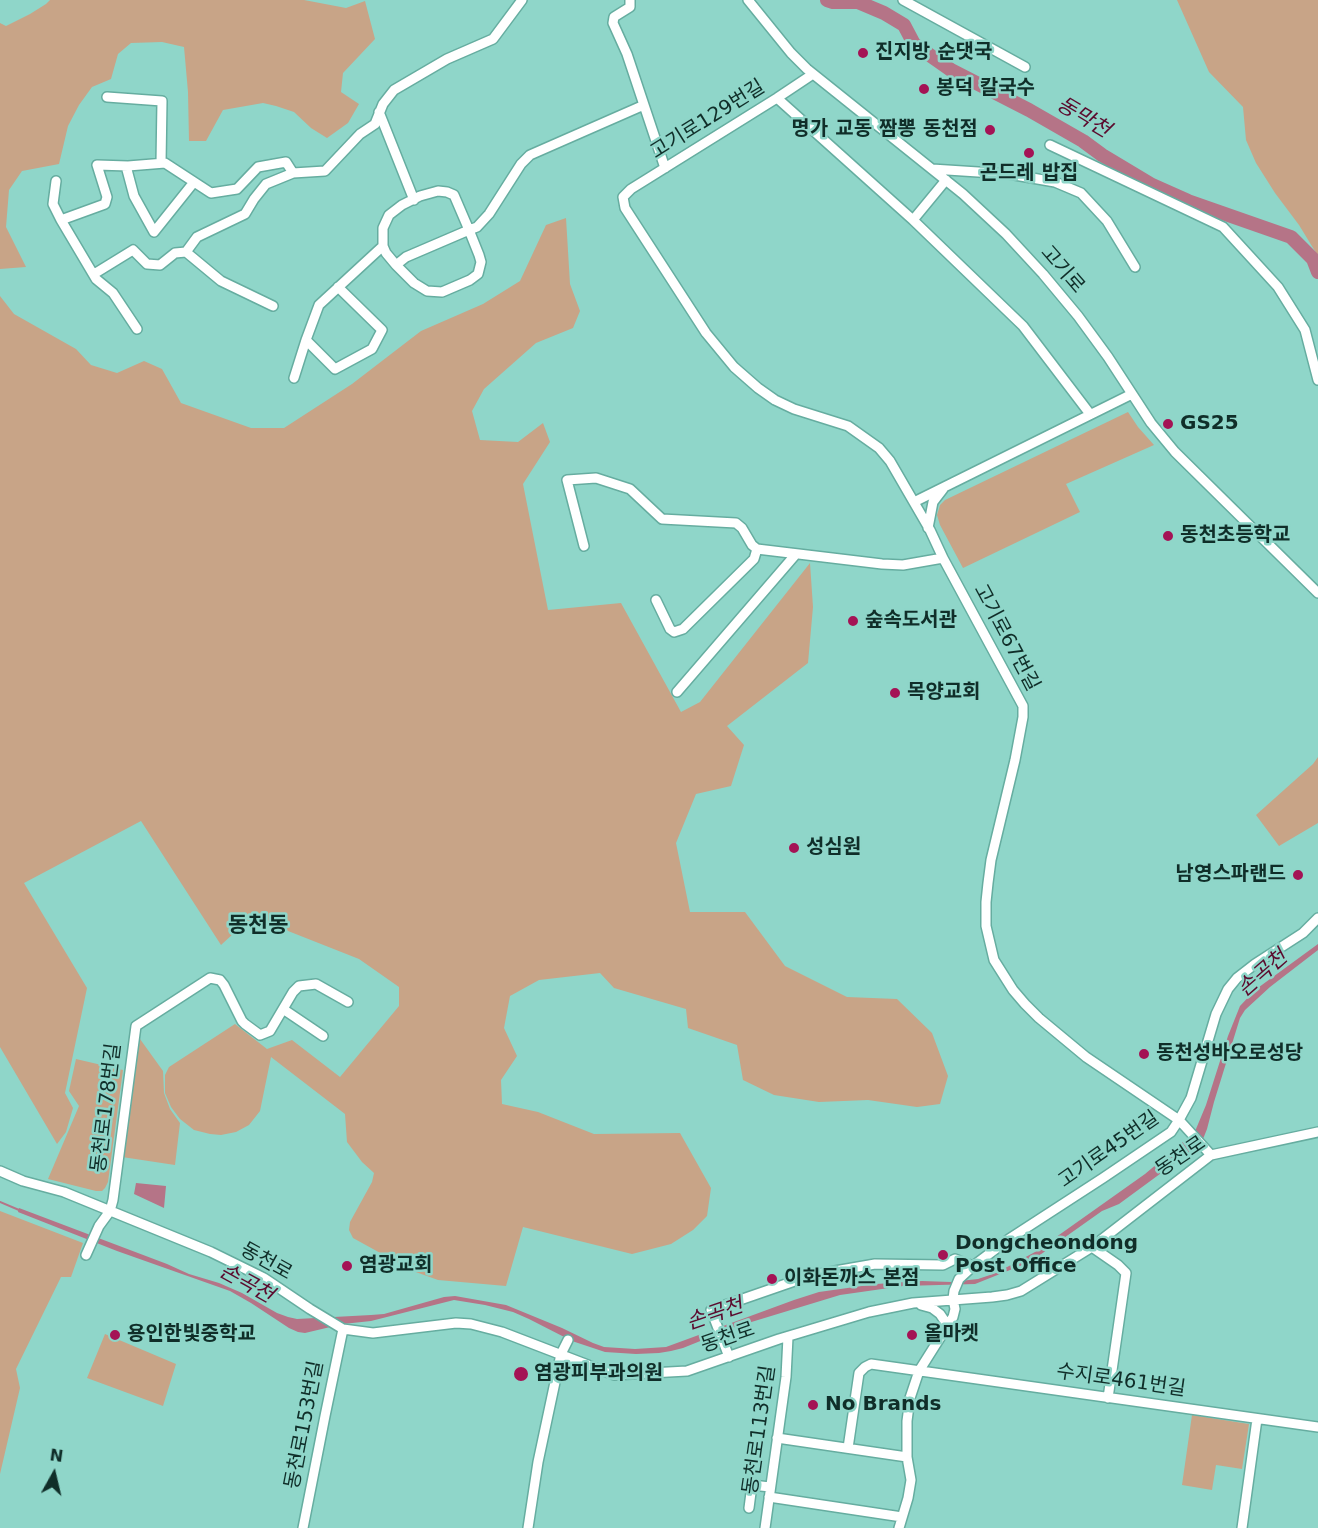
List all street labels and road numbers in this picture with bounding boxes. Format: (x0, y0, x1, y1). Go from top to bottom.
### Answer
street label: 고기로129번길 (646, 75, 770, 165)
street label: 고기로 (1035, 241, 1089, 299)
street label: 고기로67번길 (968, 581, 1044, 695)
street label: 동천로178번길 (87, 1042, 127, 1174)
street label: 고기로45번길 (1054, 1106, 1164, 1194)
street label: 동천로 (1151, 1132, 1211, 1182)
street label: 동천로 (236, 1238, 296, 1286)
street label: 동천로 (698, 1318, 758, 1358)
street label: 동천로153번길 (281, 1359, 329, 1491)
street label: 수지로461번길 (1055, 1360, 1187, 1402)
street label: 동천로113번길 (739, 1364, 781, 1496)

